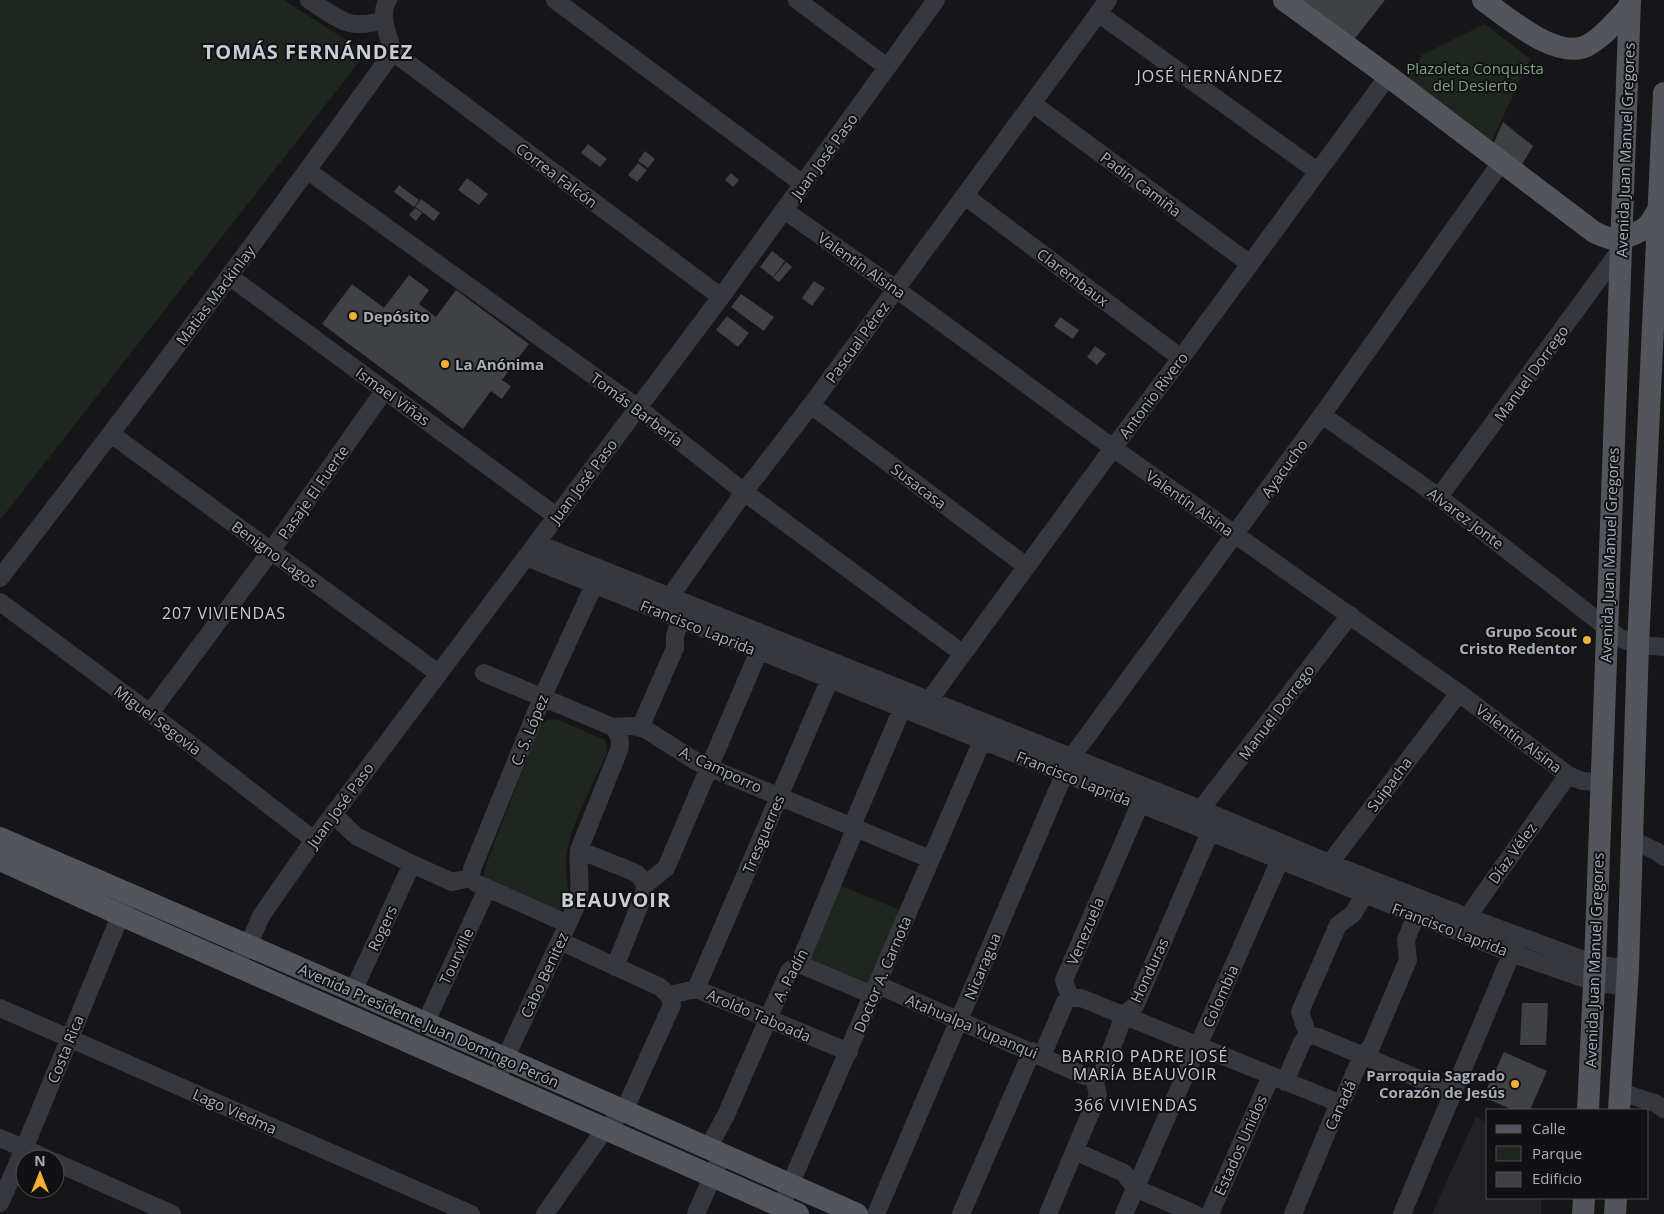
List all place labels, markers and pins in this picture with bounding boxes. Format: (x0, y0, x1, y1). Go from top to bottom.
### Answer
place label: Depósito (363, 306, 430, 326)
marker: Depósito (347, 310, 359, 322)
place label: La Anónima (455, 354, 544, 374)
marker: La Anónima (439, 358, 451, 370)
place label: Grupo Scout Cristo Redentor (1459, 621, 1577, 658)
marker: Grupo Scout Cristo Redentor (1581, 634, 1593, 646)
place label: Parroquia Sagrado Corazón de Jesús (1366, 1065, 1505, 1102)
marker: Parroquia Sagrado Corazón de Jesús (1509, 1078, 1521, 1090)

